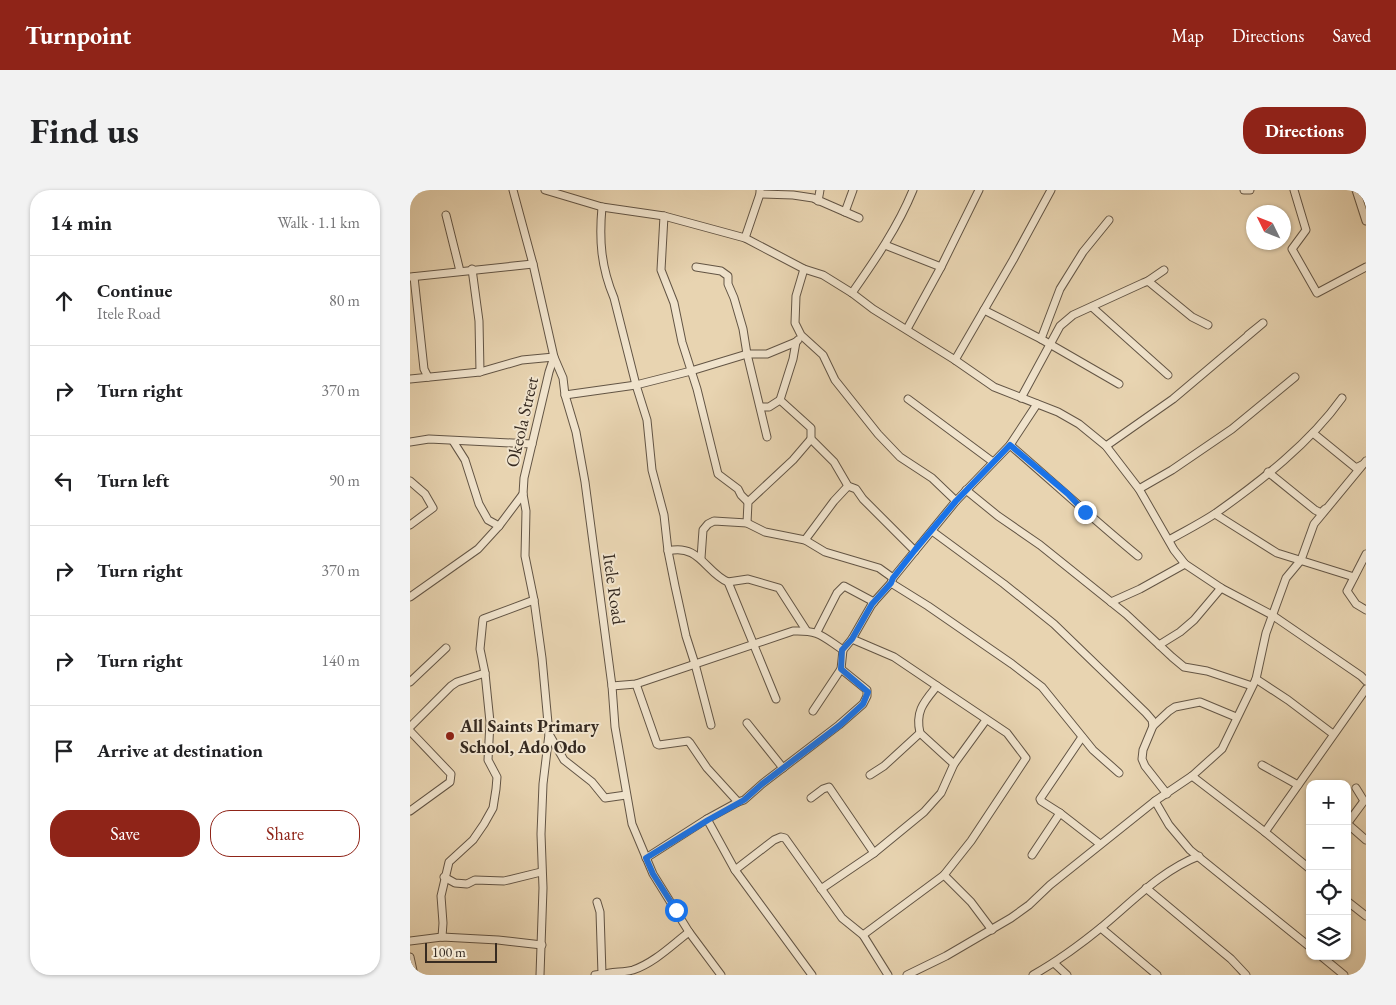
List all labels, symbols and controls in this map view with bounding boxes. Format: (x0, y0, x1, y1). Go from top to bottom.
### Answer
text: Turnpoint (25, 20, 131, 51)
text: Map (1172, 24, 1204, 47)
text: Directions (1232, 24, 1304, 47)
text: Saved (1332, 24, 1371, 47)
button: Directions (1243, 107, 1366, 154)
text: Find us (30, 108, 139, 153)
north arrow (1246, 205, 1291, 250)
text: 14 min (50, 209, 112, 236)
text: Walk · 1.1 km (277, 212, 360, 233)
text: Continue (97, 278, 172, 303)
icon: ahead (50, 287, 78, 315)
text: 80 m (329, 290, 360, 311)
text: Itele Road (97, 303, 160, 324)
street label: Okeola Street (500, 374, 543, 469)
icon: right (50, 377, 78, 405)
text: Turn right (97, 378, 183, 403)
text: 370 m (321, 380, 360, 401)
icon: left (50, 467, 78, 495)
text: Turn left (97, 468, 169, 493)
text: 90 m (329, 470, 360, 491)
route end (1074, 501, 1097, 524)
street label: Itele Road (598, 552, 631, 627)
icon: right (50, 557, 78, 585)
text: Turn right (97, 558, 183, 583)
text: 370 m (321, 560, 360, 581)
icon: right (50, 647, 78, 675)
text: Turn right (97, 648, 183, 673)
text: 140 m (321, 650, 360, 671)
place label: All Saints Primary School, Ado Odo (459, 714, 600, 758)
marker: All Saints Primary School, Ado Odo (444, 730, 456, 742)
icon: arrive (50, 737, 78, 765)
text: Arrive at destination (97, 738, 263, 763)
map controls (1306, 780, 1351, 960)
button: + (1306, 780, 1351, 825)
button: Save (50, 810, 200, 857)
button: Share (210, 810, 360, 857)
button: − (1306, 825, 1351, 870)
button: locate (1306, 870, 1351, 915)
route start (665, 899, 688, 922)
button: layers (1306, 915, 1351, 960)
scale bar (425, 940, 498, 963)
text: 100 m (432, 943, 466, 961)

